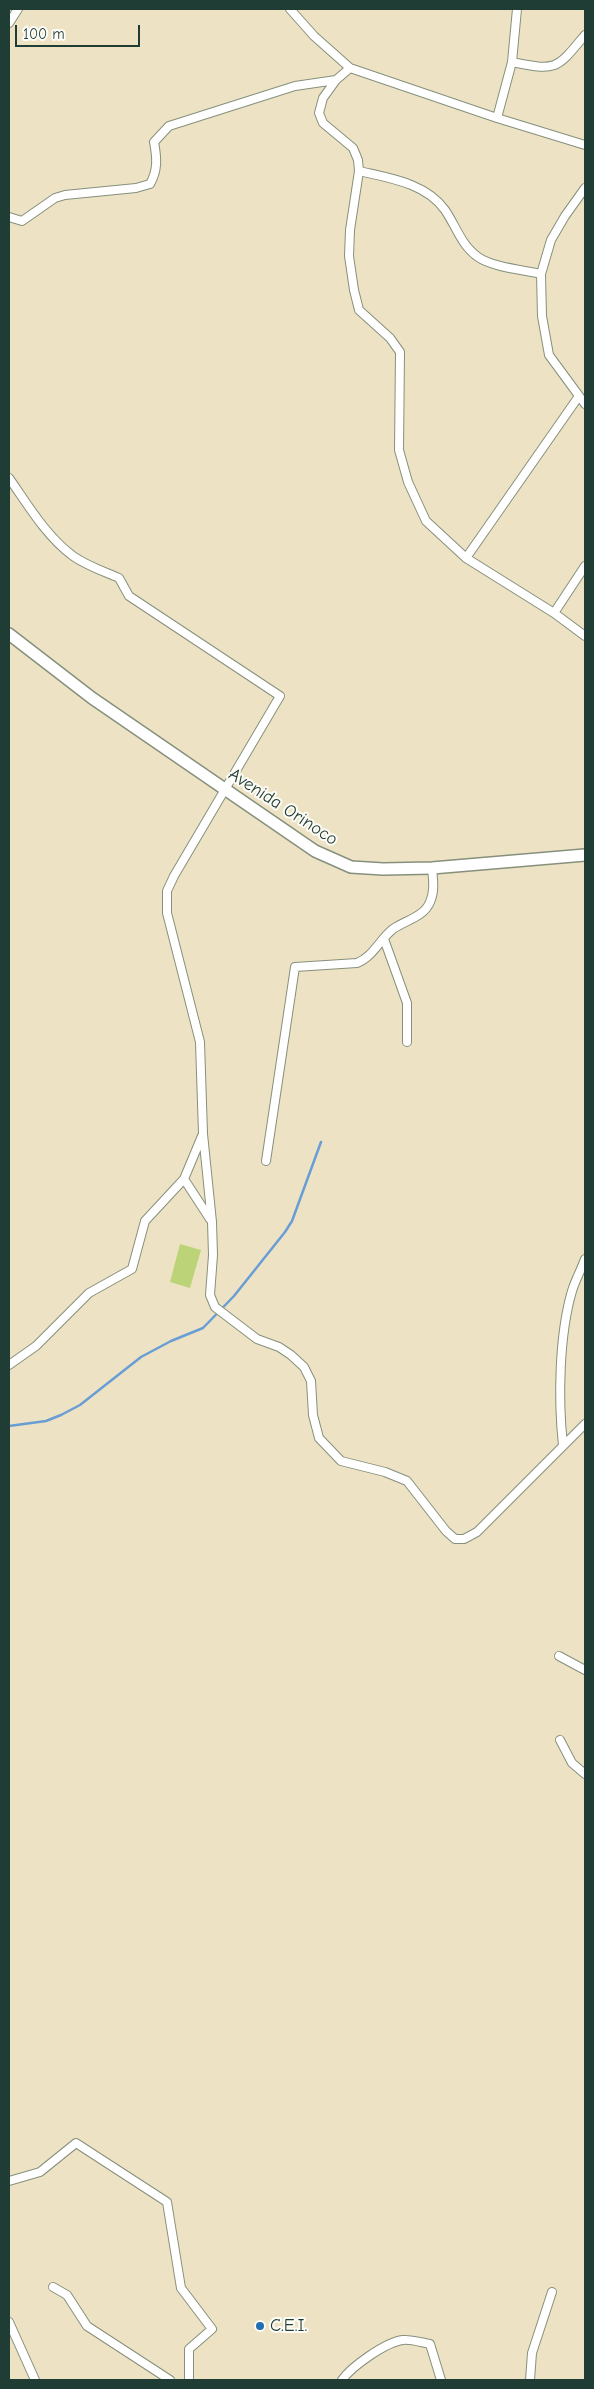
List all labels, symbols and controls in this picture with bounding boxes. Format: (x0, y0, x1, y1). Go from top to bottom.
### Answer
scale bar (18, 15, 142, 47)
text: 100 m (23, 25, 65, 43)
street label: Avenida Orinoco (224, 764, 342, 850)
place label: C.E.I. (270, 2315, 307, 2337)
marker: C.E.I. (254, 2320, 266, 2332)

